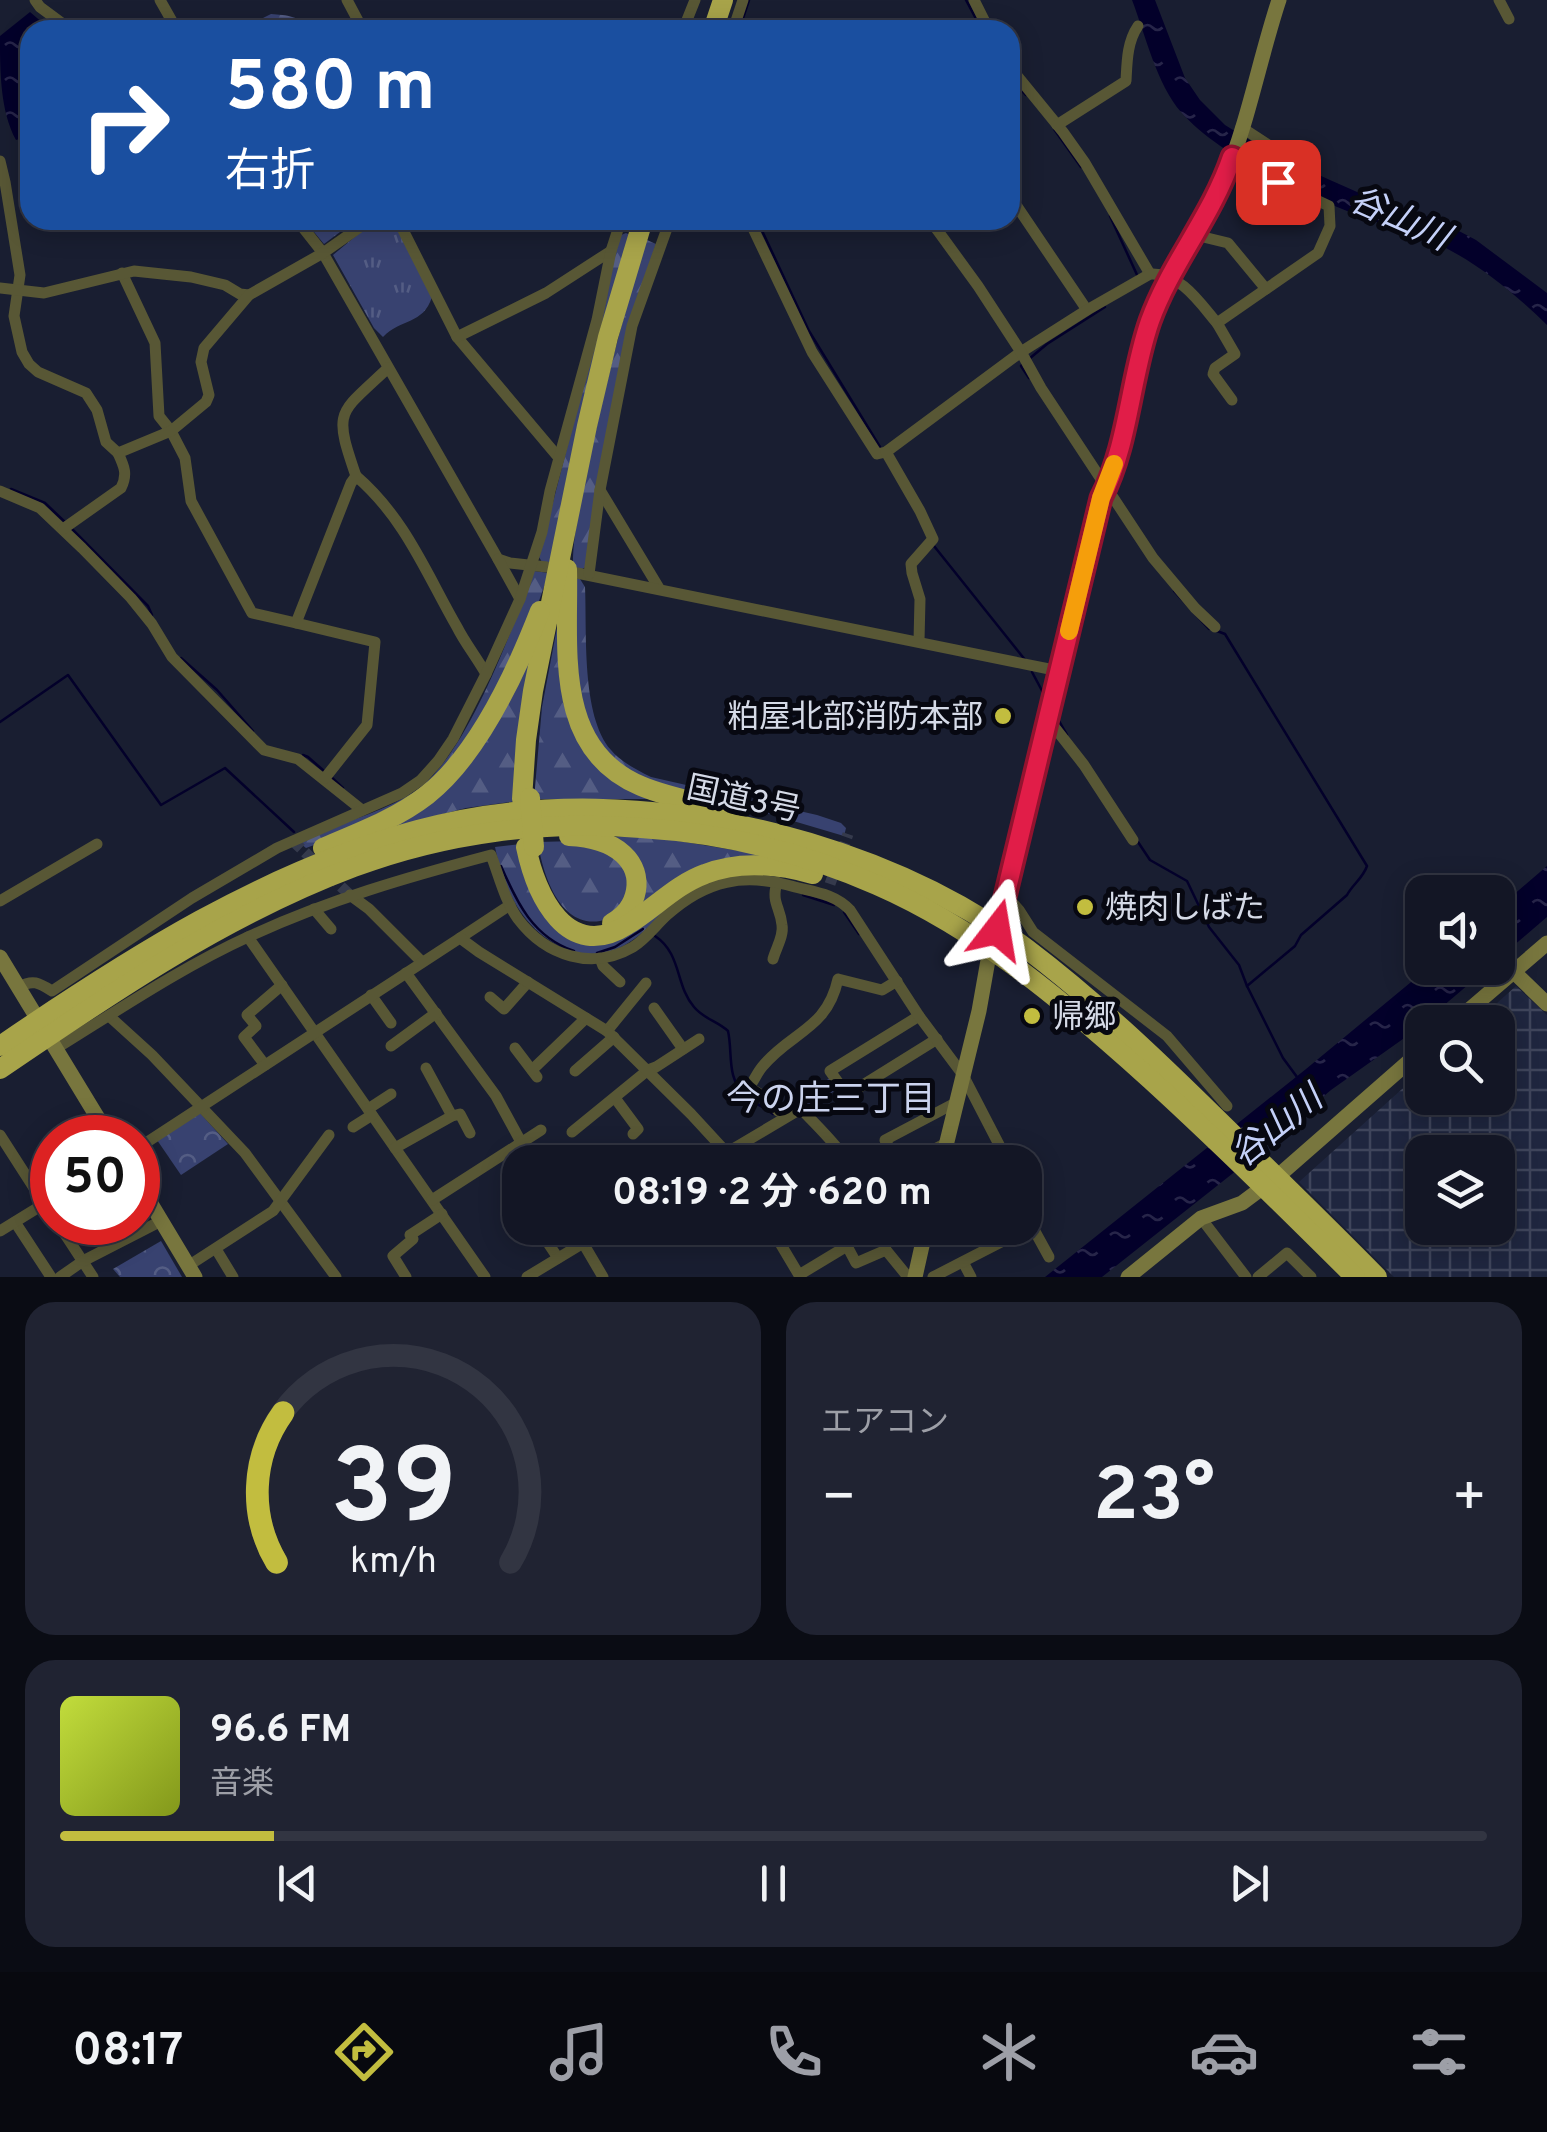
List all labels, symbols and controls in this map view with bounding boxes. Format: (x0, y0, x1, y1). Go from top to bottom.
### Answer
text: 580 m (225, 46, 436, 135)
icon: right (60, 60, 190, 190)
pin (1236, 140, 1321, 225)
text: 右折 (225, 145, 315, 202)
icon: arrive (1251, 155, 1306, 210)
water label: 谷山川 (1342, 179, 1459, 264)
place label: 粕屋北部消防本部 (727, 699, 983, 739)
marker: 粕屋北部消防本部 (992, 705, 1014, 727)
street label: 国道3号 (683, 769, 804, 832)
map controls (1405, 875, 1515, 1245)
button: sound (1405, 875, 1515, 985)
position arrow (945, 878, 1049, 982)
place label: 焼肉しばた (1105, 890, 1265, 930)
marker: 焼肉しばた (1074, 896, 1096, 918)
place label: 帰郷 (1052, 999, 1116, 1039)
marker: 帰郷 (1021, 1005, 1043, 1027)
button: search (1405, 1005, 1515, 1115)
water label: 谷山川 (1223, 1076, 1336, 1178)
district label: 今の庄三丁目 (726, 1079, 936, 1123)
speed limit sign: 50 (30, 1115, 160, 1245)
button: layers (1405, 1135, 1515, 1245)
text: 08:19 · 2 分 · 620 m (612, 1170, 932, 1219)
text: エアコン (821, 1404, 949, 1444)
text: 39 (330, 1428, 456, 1560)
text: 23° (1093, 1452, 1215, 1547)
text: − (821, 1465, 856, 1535)
text: + (1452, 1465, 1487, 1535)
text: km/h (350, 1540, 436, 1586)
text: 96.6 FM (210, 1707, 351, 1756)
text: 音楽 (210, 1765, 274, 1805)
icon: previous (270, 1856, 325, 1911)
icon: pause (746, 1856, 801, 1911)
icon: next (1222, 1856, 1277, 1911)
icon: directions (329, 2017, 399, 2087)
icon: music (544, 2017, 614, 2087)
icon: phone (759, 2017, 829, 2087)
icon: climate (974, 2017, 1044, 2087)
icon: car (1189, 2017, 1259, 2087)
icon: filters (1404, 2017, 1474, 2087)
text: 08:17 (73, 2024, 183, 2081)

